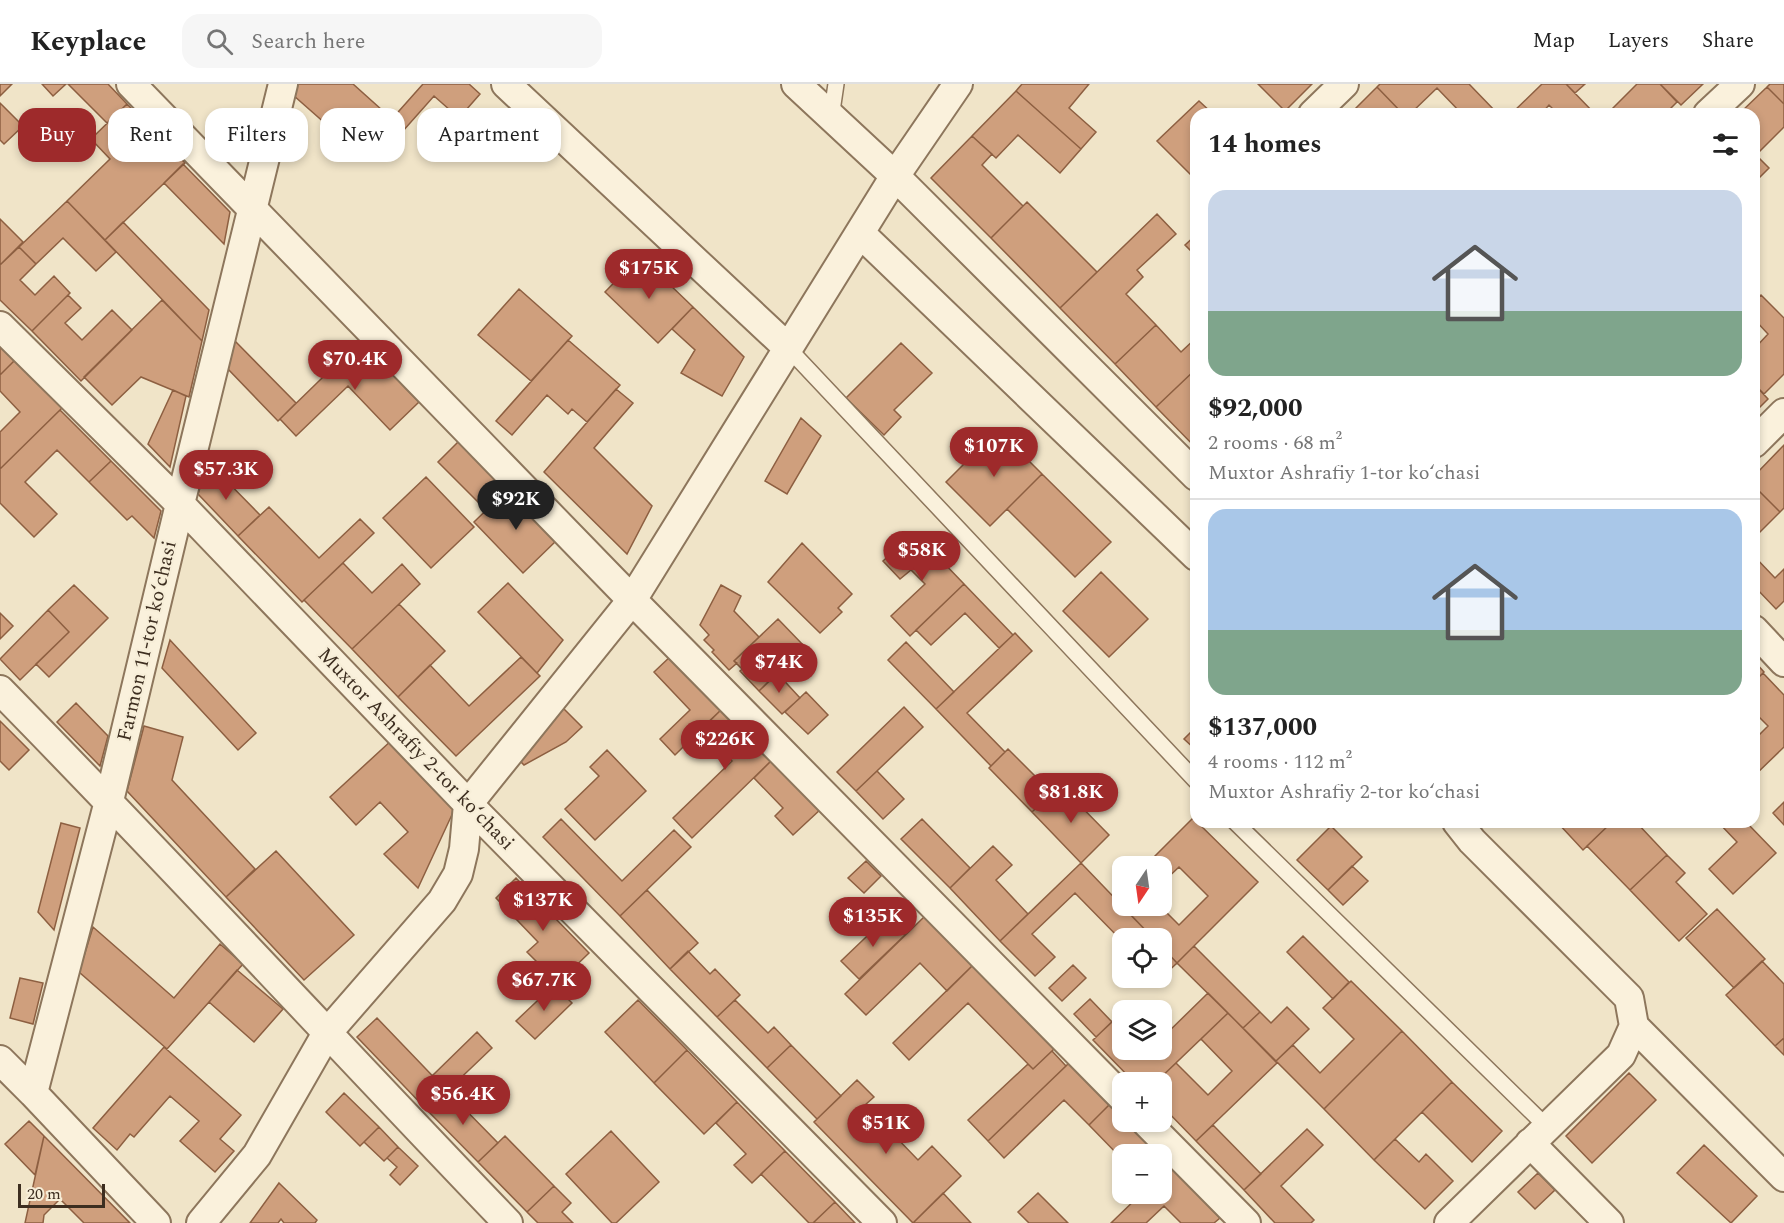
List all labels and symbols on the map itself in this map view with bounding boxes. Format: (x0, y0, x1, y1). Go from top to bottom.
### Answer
pin: $175K (607, 249, 691, 300)
pin: $70.4K (306, 340, 404, 391)
pin: $107K (952, 427, 1036, 478)
pin: $57.3K (177, 450, 275, 501)
pin: $92K (480, 480, 552, 531)
pin: $58K (886, 531, 958, 582)
street label: Farmon 11-tor koʻchasi (109, 538, 185, 744)
street label: Muxtor Ashrafiy 2-tor koʻchasi (311, 641, 521, 857)
pin: $74K (743, 643, 815, 694)
pin: $226K (683, 720, 767, 771)
pin: $81.8K (1022, 773, 1120, 824)
north arrow (1112, 856, 1172, 916)
pin: $137K (501, 881, 585, 932)
pin: $135K (831, 897, 915, 948)
pin: $67.7K (495, 961, 593, 1012)
pin: $56.4K (414, 1075, 512, 1126)
pin: $51K (850, 1104, 922, 1155)
scale bar (18, 1181, 105, 1208)

